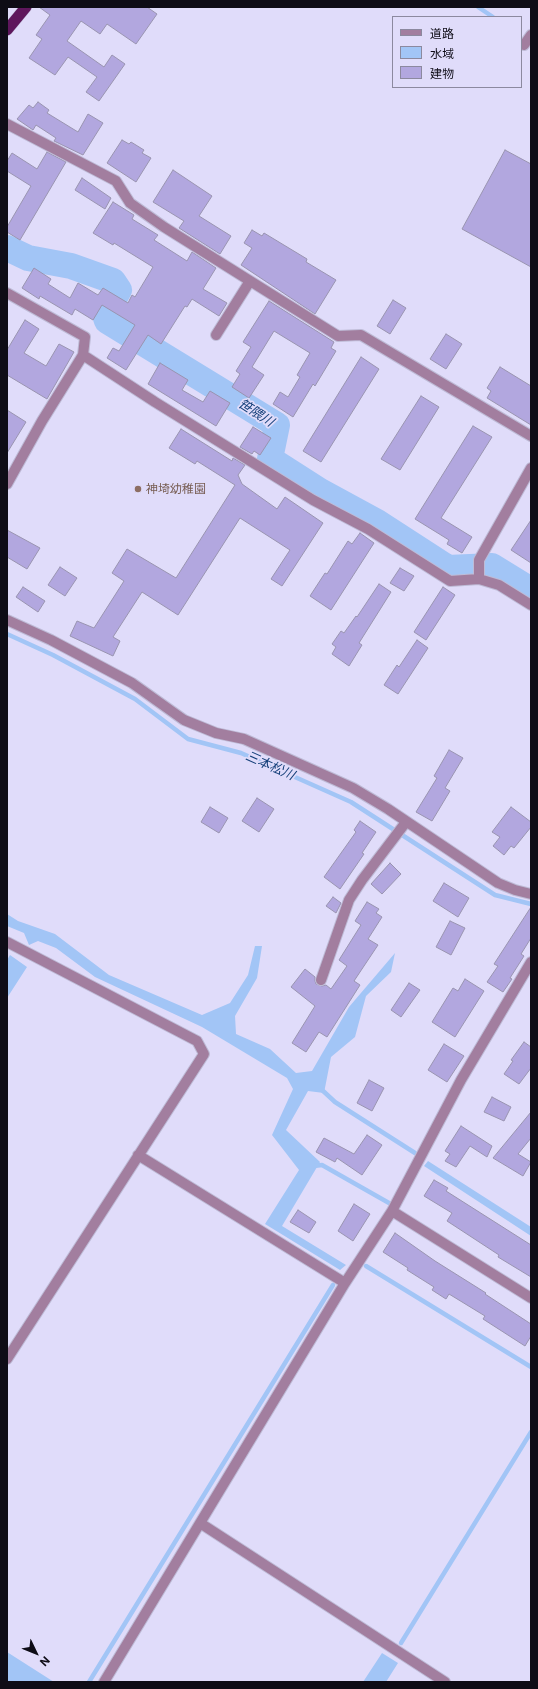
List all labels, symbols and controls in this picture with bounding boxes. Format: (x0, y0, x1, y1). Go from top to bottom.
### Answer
legend (392, 16, 522, 88)
text: 道路 (430, 26, 454, 41)
text: 水域 (430, 46, 454, 61)
text: 建物 (430, 66, 454, 81)
water label: 笹隈川 (235, 396, 277, 430)
place label: 神埼幼稚園 (146, 482, 206, 496)
marker: 神埼幼稚園 (133, 484, 143, 494)
water label: 三本松川 (243, 748, 297, 784)
north arrow (16, 1633, 56, 1673)
text: N (37, 1653, 53, 1669)

